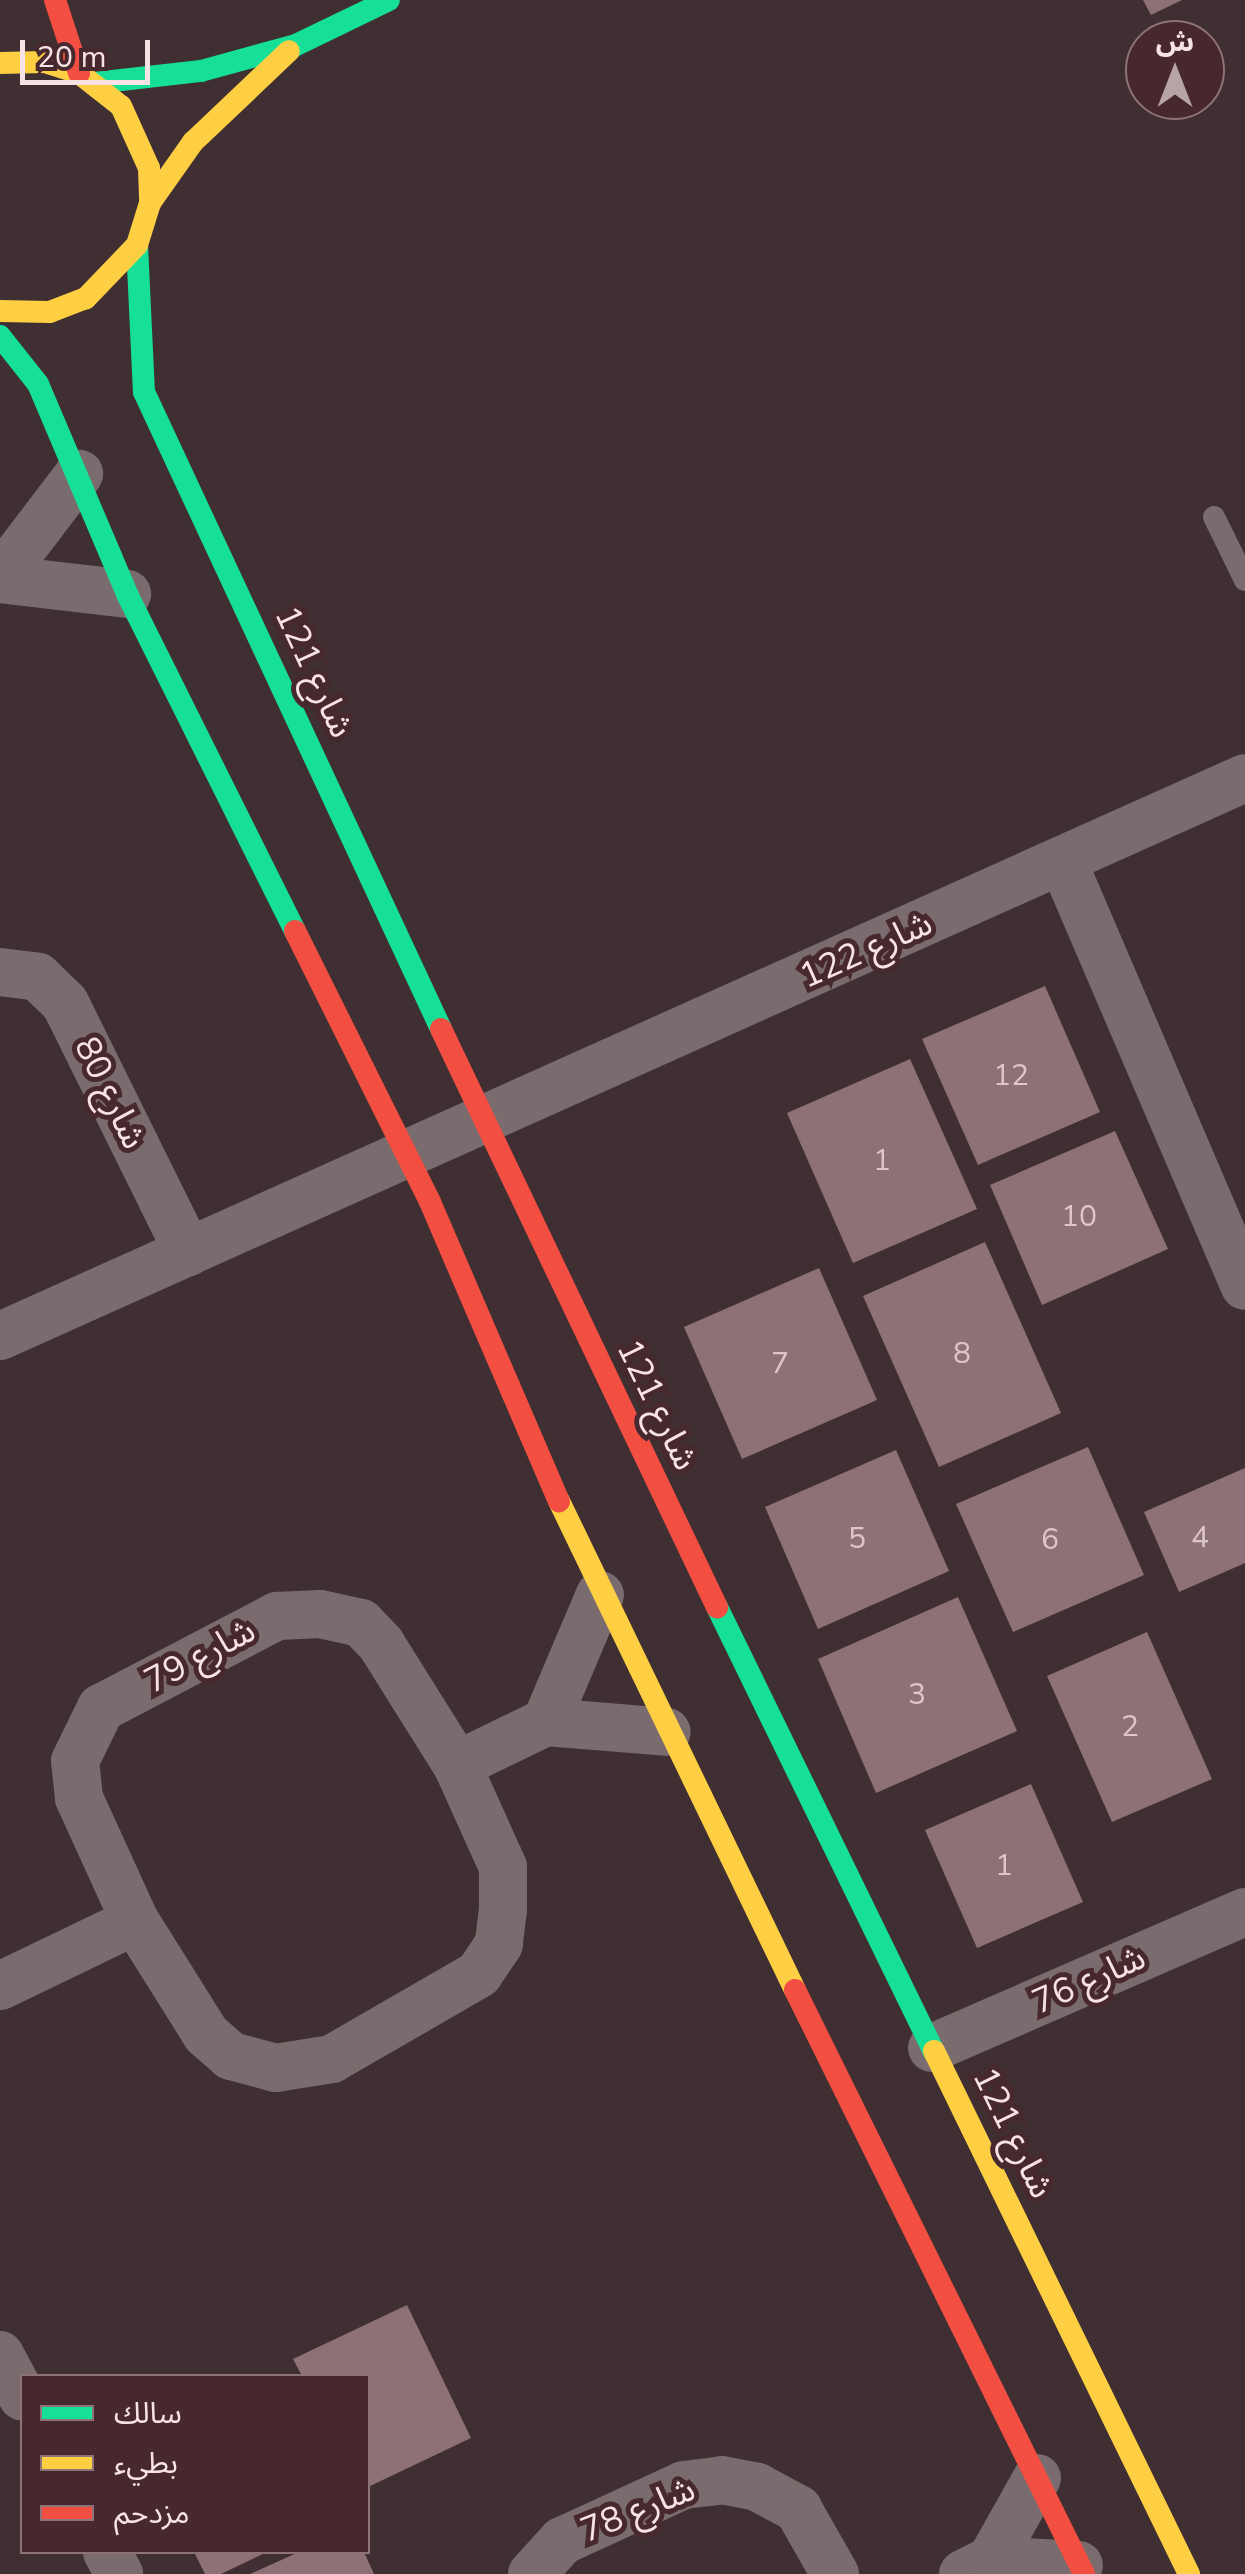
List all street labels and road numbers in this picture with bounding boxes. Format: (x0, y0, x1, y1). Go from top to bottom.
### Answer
street label: شارع 121 (265, 600, 363, 744)
street label: شارع 122 (793, 902, 939, 998)
street label: شارع 80 (65, 1030, 155, 1156)
street label: شارع 121 (607, 1333, 707, 1477)
street label: شارع 79 (138, 1609, 262, 1703)
street label: شارع 76 (1026, 1937, 1152, 2023)
street label: شارع 121 (963, 2061, 1063, 2205)
street label: شارع 78 (575, 2468, 701, 2552)

